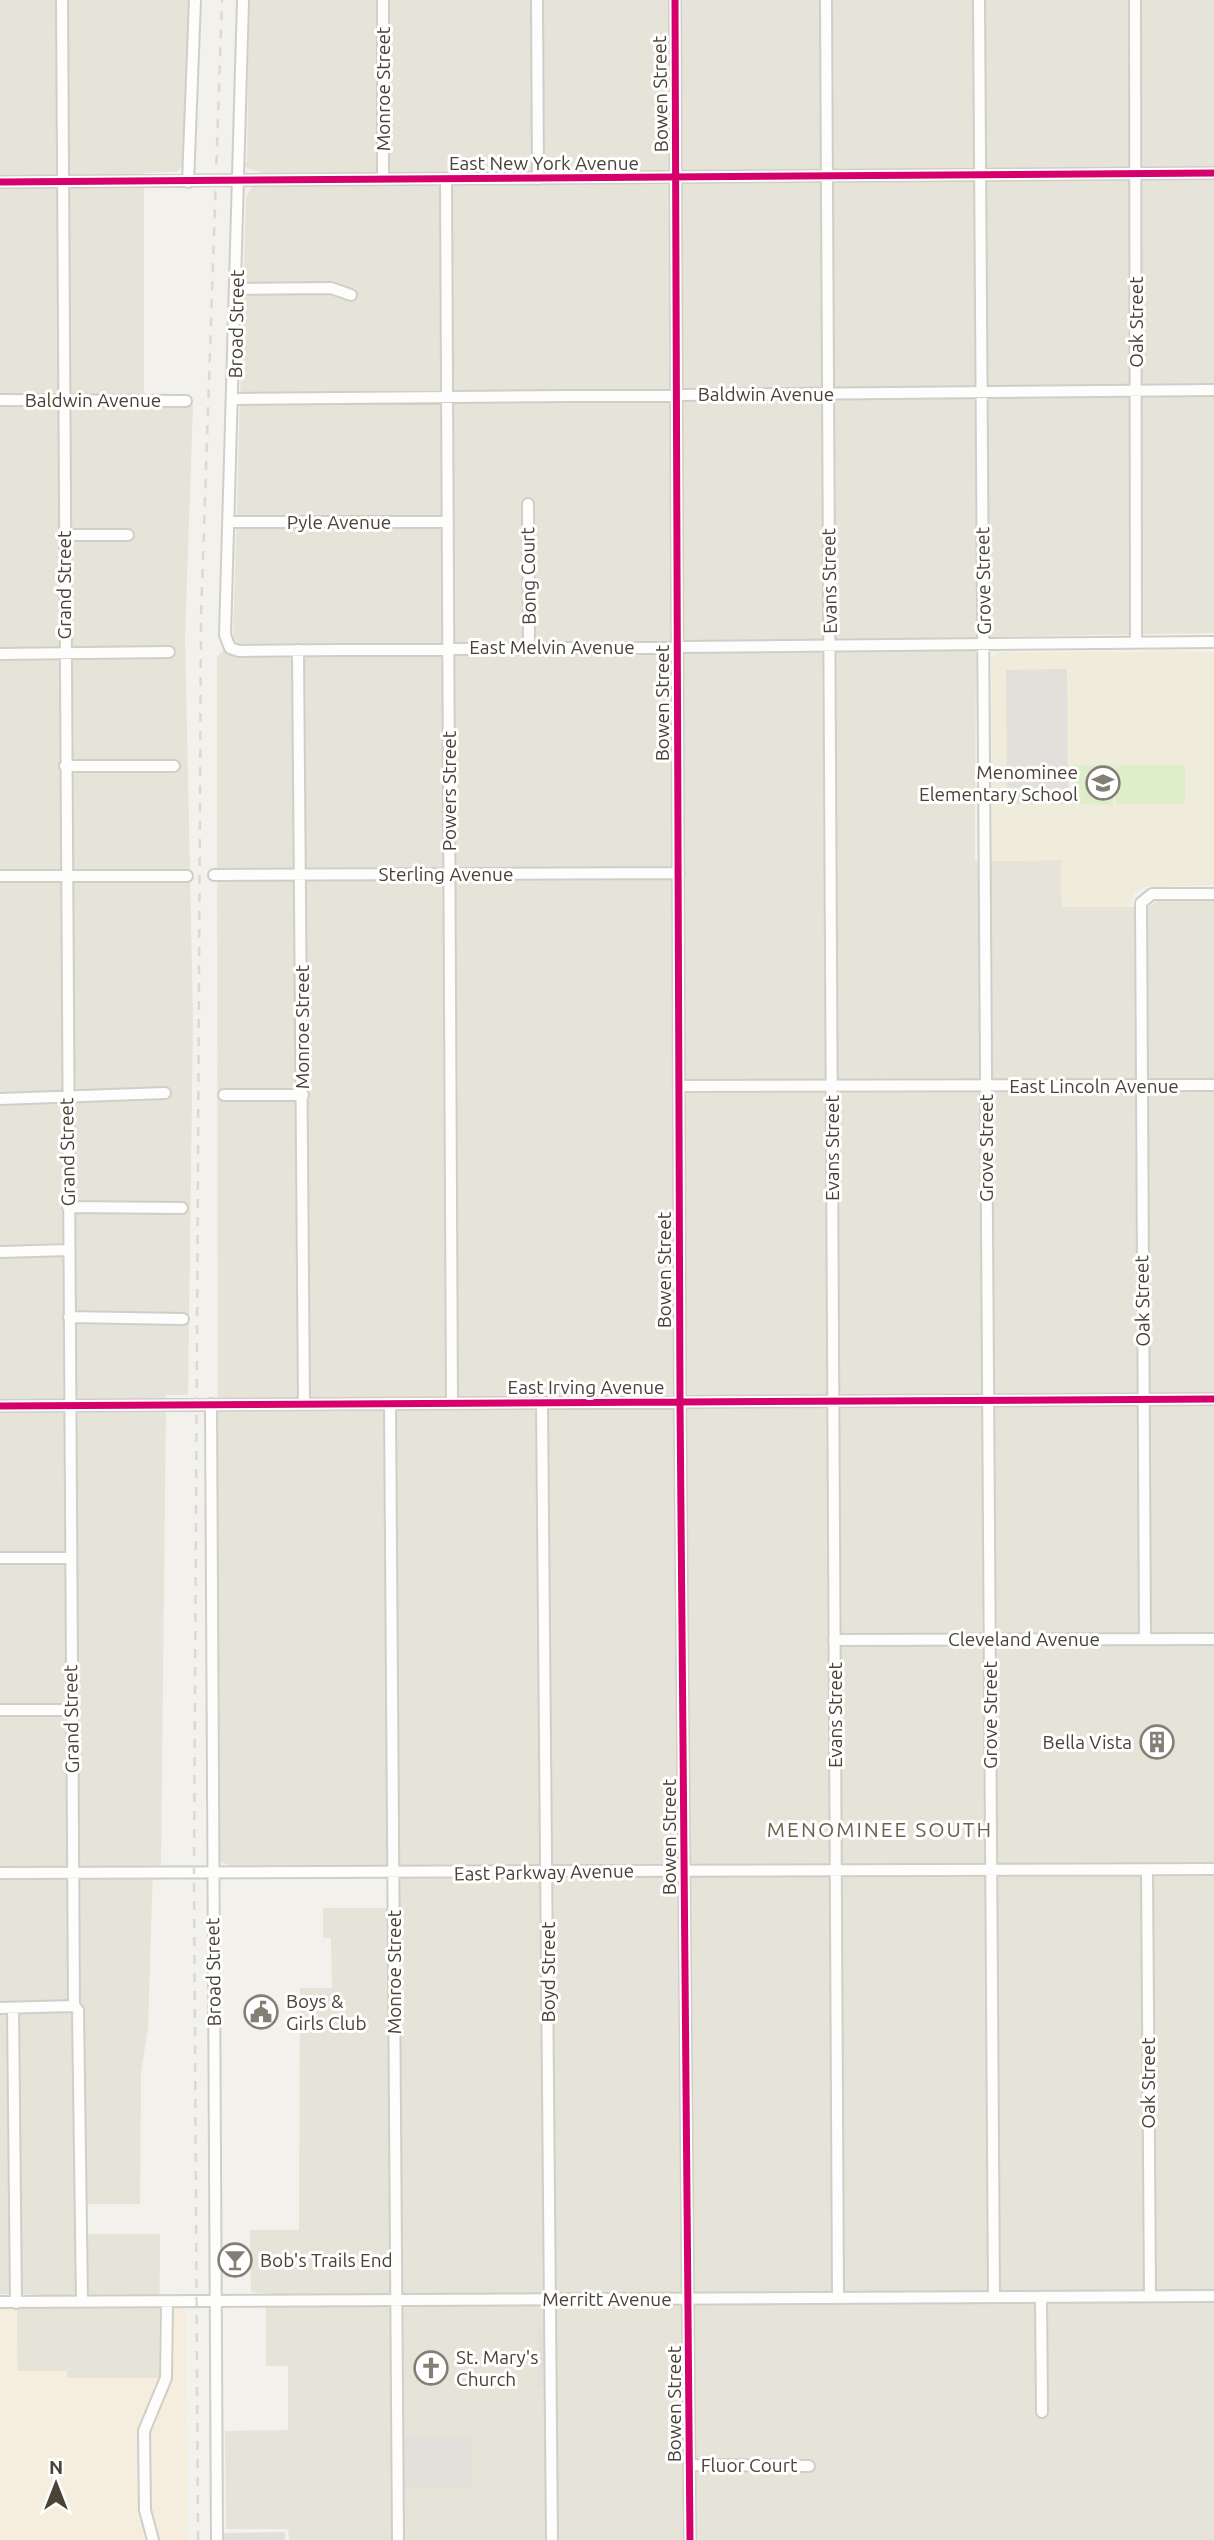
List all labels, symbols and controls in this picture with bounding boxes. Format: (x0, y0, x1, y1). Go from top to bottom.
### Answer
street label: Monroe Street (372, 26, 394, 151)
street label: Bowen Street (648, 35, 672, 152)
street label: East New York Avenue (449, 152, 639, 174)
street label: Broad Street (224, 269, 248, 379)
street label: Oak Street (1125, 276, 1147, 368)
street label: Baldwin Avenue (698, 383, 834, 405)
street label: Baldwin Avenue (25, 389, 161, 411)
street label: Pyle Avenue (287, 511, 391, 533)
street label: Grove Street (971, 526, 995, 635)
street label: Bong Court (516, 527, 540, 625)
street label: Evans Street (817, 527, 841, 634)
street label: Grand Street (53, 530, 75, 639)
street label: East Melvin Avenue (469, 636, 635, 658)
street label: Bowen Street (651, 644, 673, 761)
street label: Powers Street (438, 730, 460, 851)
place label: Menominee Elementary School (919, 761, 1078, 805)
school or university icon: Menominee Elementary School (1084, 764, 1122, 802)
street label: Sterling Avenue (379, 863, 513, 885)
street label: Monroe Street (291, 964, 313, 1089)
street label: East Lincoln Avenue (1009, 1075, 1179, 1097)
street label: Grove Street (975, 1093, 997, 1202)
street label: Evans Street (821, 1094, 843, 1201)
street label: Grand Street (55, 1097, 79, 1207)
street label: Bowen Street (653, 1211, 675, 1328)
street label: Oak Street (1130, 1255, 1154, 1347)
street label: East Irving Avenue (508, 1376, 664, 1398)
street label: Cleveland Avenue (948, 1628, 1100, 1650)
street label: Grove Street (979, 1660, 1001, 1769)
street label: Evans Street (824, 1661, 846, 1768)
street label: Grand Street (59, 1664, 83, 1774)
building icon: Bella Vista (1138, 1723, 1176, 1761)
place label: Bella Vista (1043, 1731, 1132, 1753)
street label: Bowen Street (658, 1778, 680, 1895)
district label: MENOMINEE SOUTH (767, 1817, 993, 1841)
street label: East Parkway Avenue (454, 1859, 634, 1885)
street label: Monroe Street (383, 1909, 405, 2034)
street label: Broad Street (201, 1917, 225, 2027)
street label: Boyd Street (537, 1921, 559, 2022)
place label: Boys & Girls Club (286, 1990, 367, 2034)
public building icon: Boys & Girls Club (242, 1993, 280, 2031)
street label: Oak Street (1137, 2037, 1159, 2129)
bar icon: Bob's Trails End (216, 2241, 254, 2279)
place label: Bob's Trails End (260, 2249, 393, 2271)
street label: Merritt Avenue (542, 2288, 672, 2310)
street label: Bowen Street (663, 2345, 685, 2462)
place label: St. Mary's Church (456, 2346, 539, 2390)
church icon: St. Mary's Church (412, 2349, 450, 2387)
north arrow (21, 2449, 91, 2519)
street label: Fluor Court (701, 2454, 798, 2476)
text: N (49, 2456, 63, 2478)

